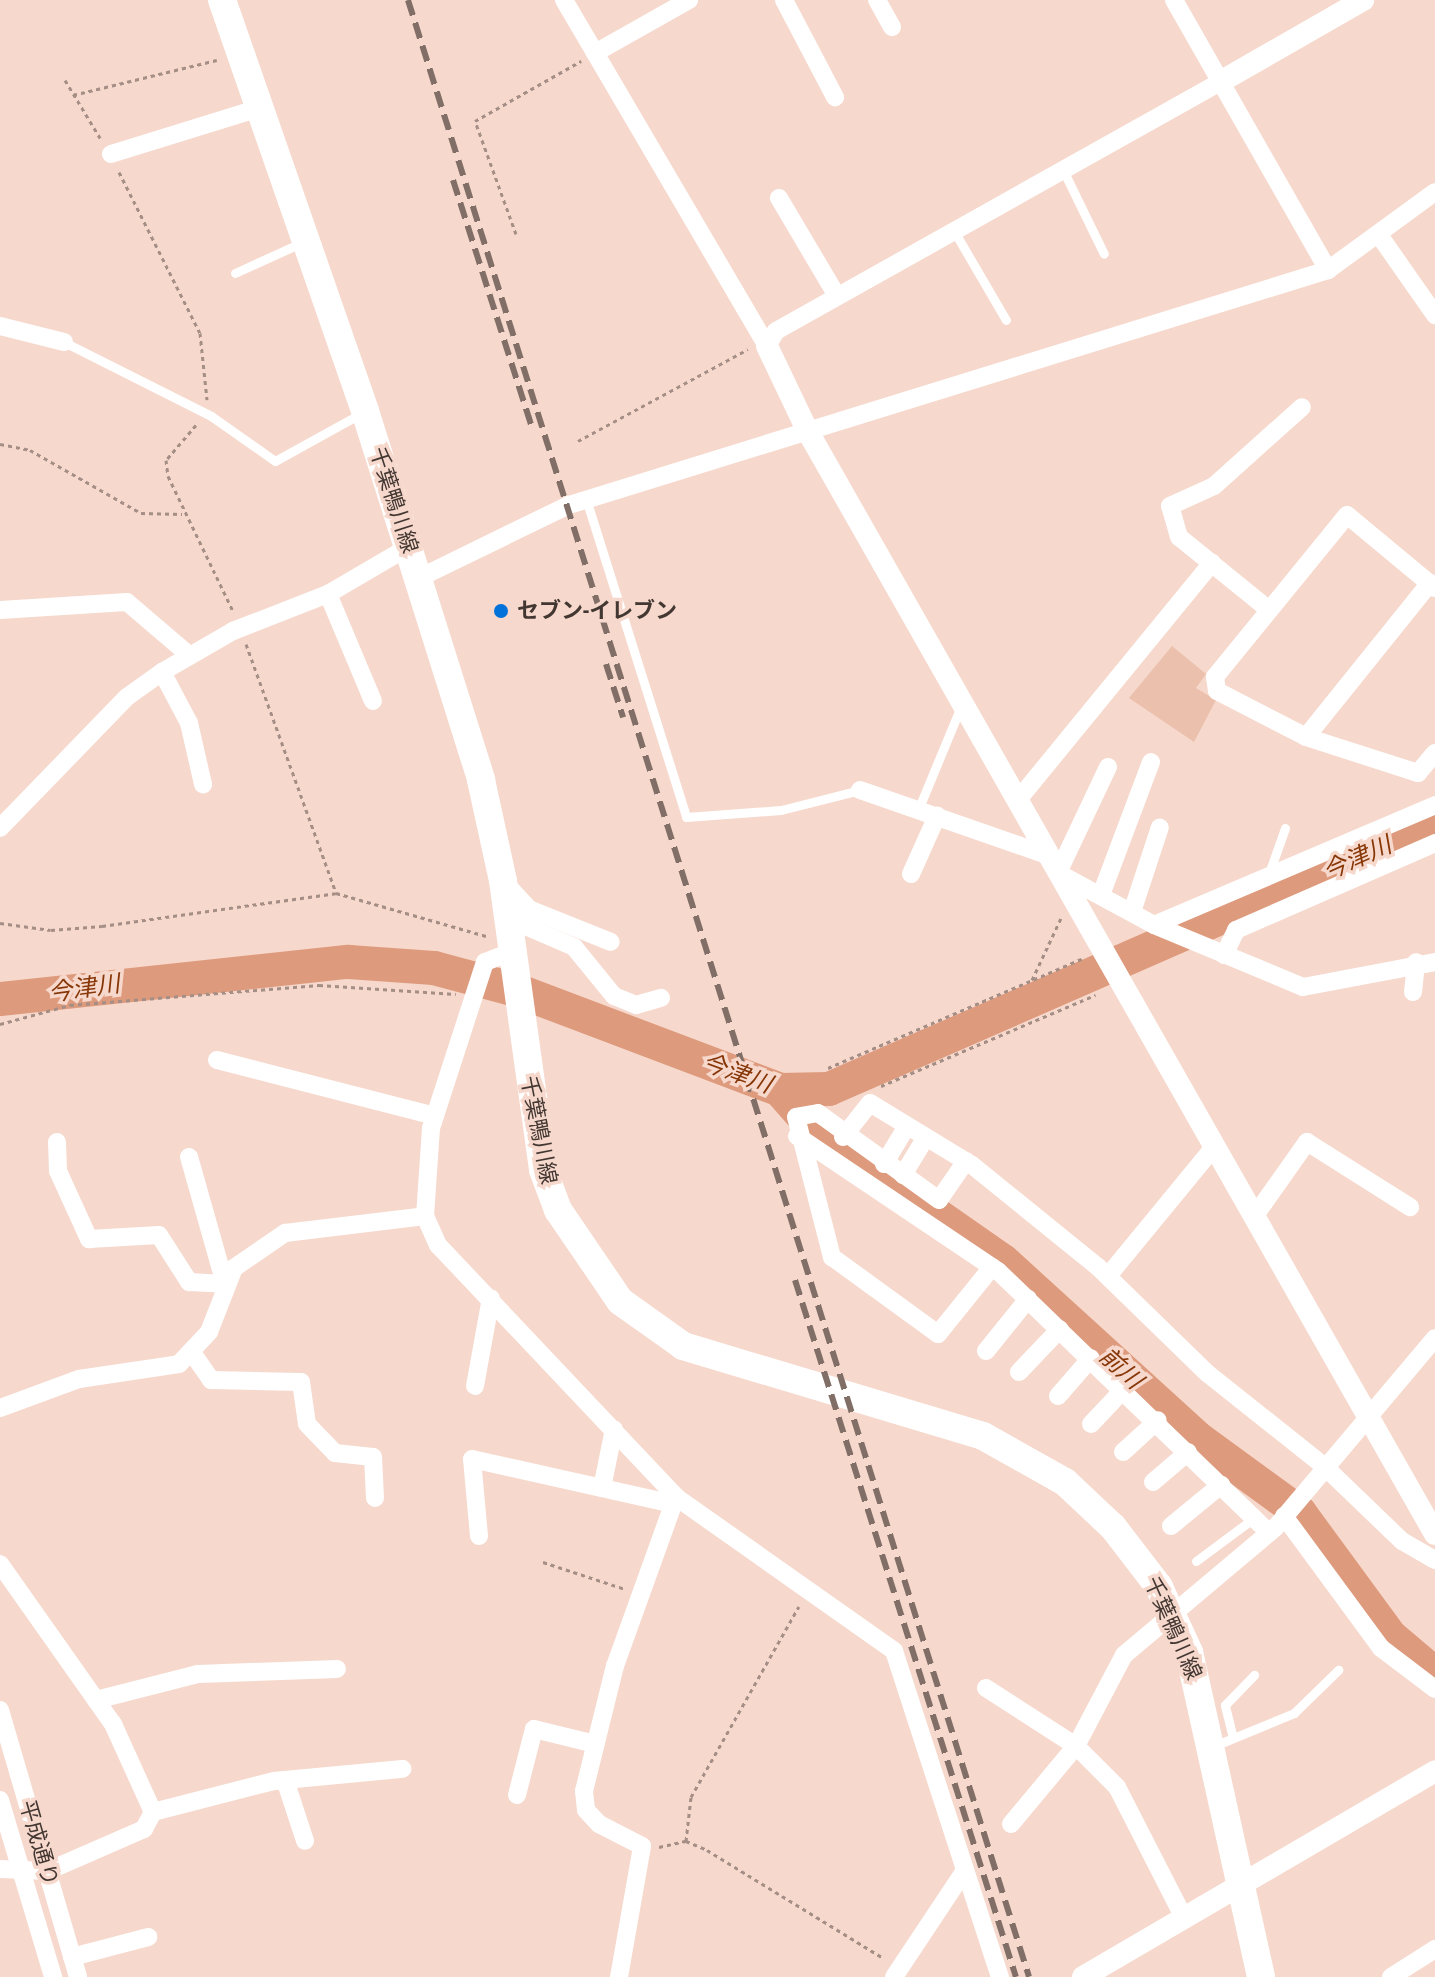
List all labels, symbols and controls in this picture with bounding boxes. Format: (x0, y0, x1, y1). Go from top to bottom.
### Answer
street label: 千葉鴨川線 (364, 444, 424, 556)
place label: セブン-イレブン (517, 598, 677, 624)
marker: セブン-イレブン (492, 602, 510, 620)
water label: 今津川 (1318, 830, 1396, 886)
water label: 今津川 (46, 969, 122, 1007)
water label: 今津川 (698, 1047, 776, 1099)
street label: 千葉鴨川線 (516, 1073, 562, 1187)
water label: 前川 (1094, 1341, 1148, 1395)
street label: 千葉鴨川線 (1139, 1572, 1207, 1684)
street label: 平成通り (14, 1797, 64, 1889)

